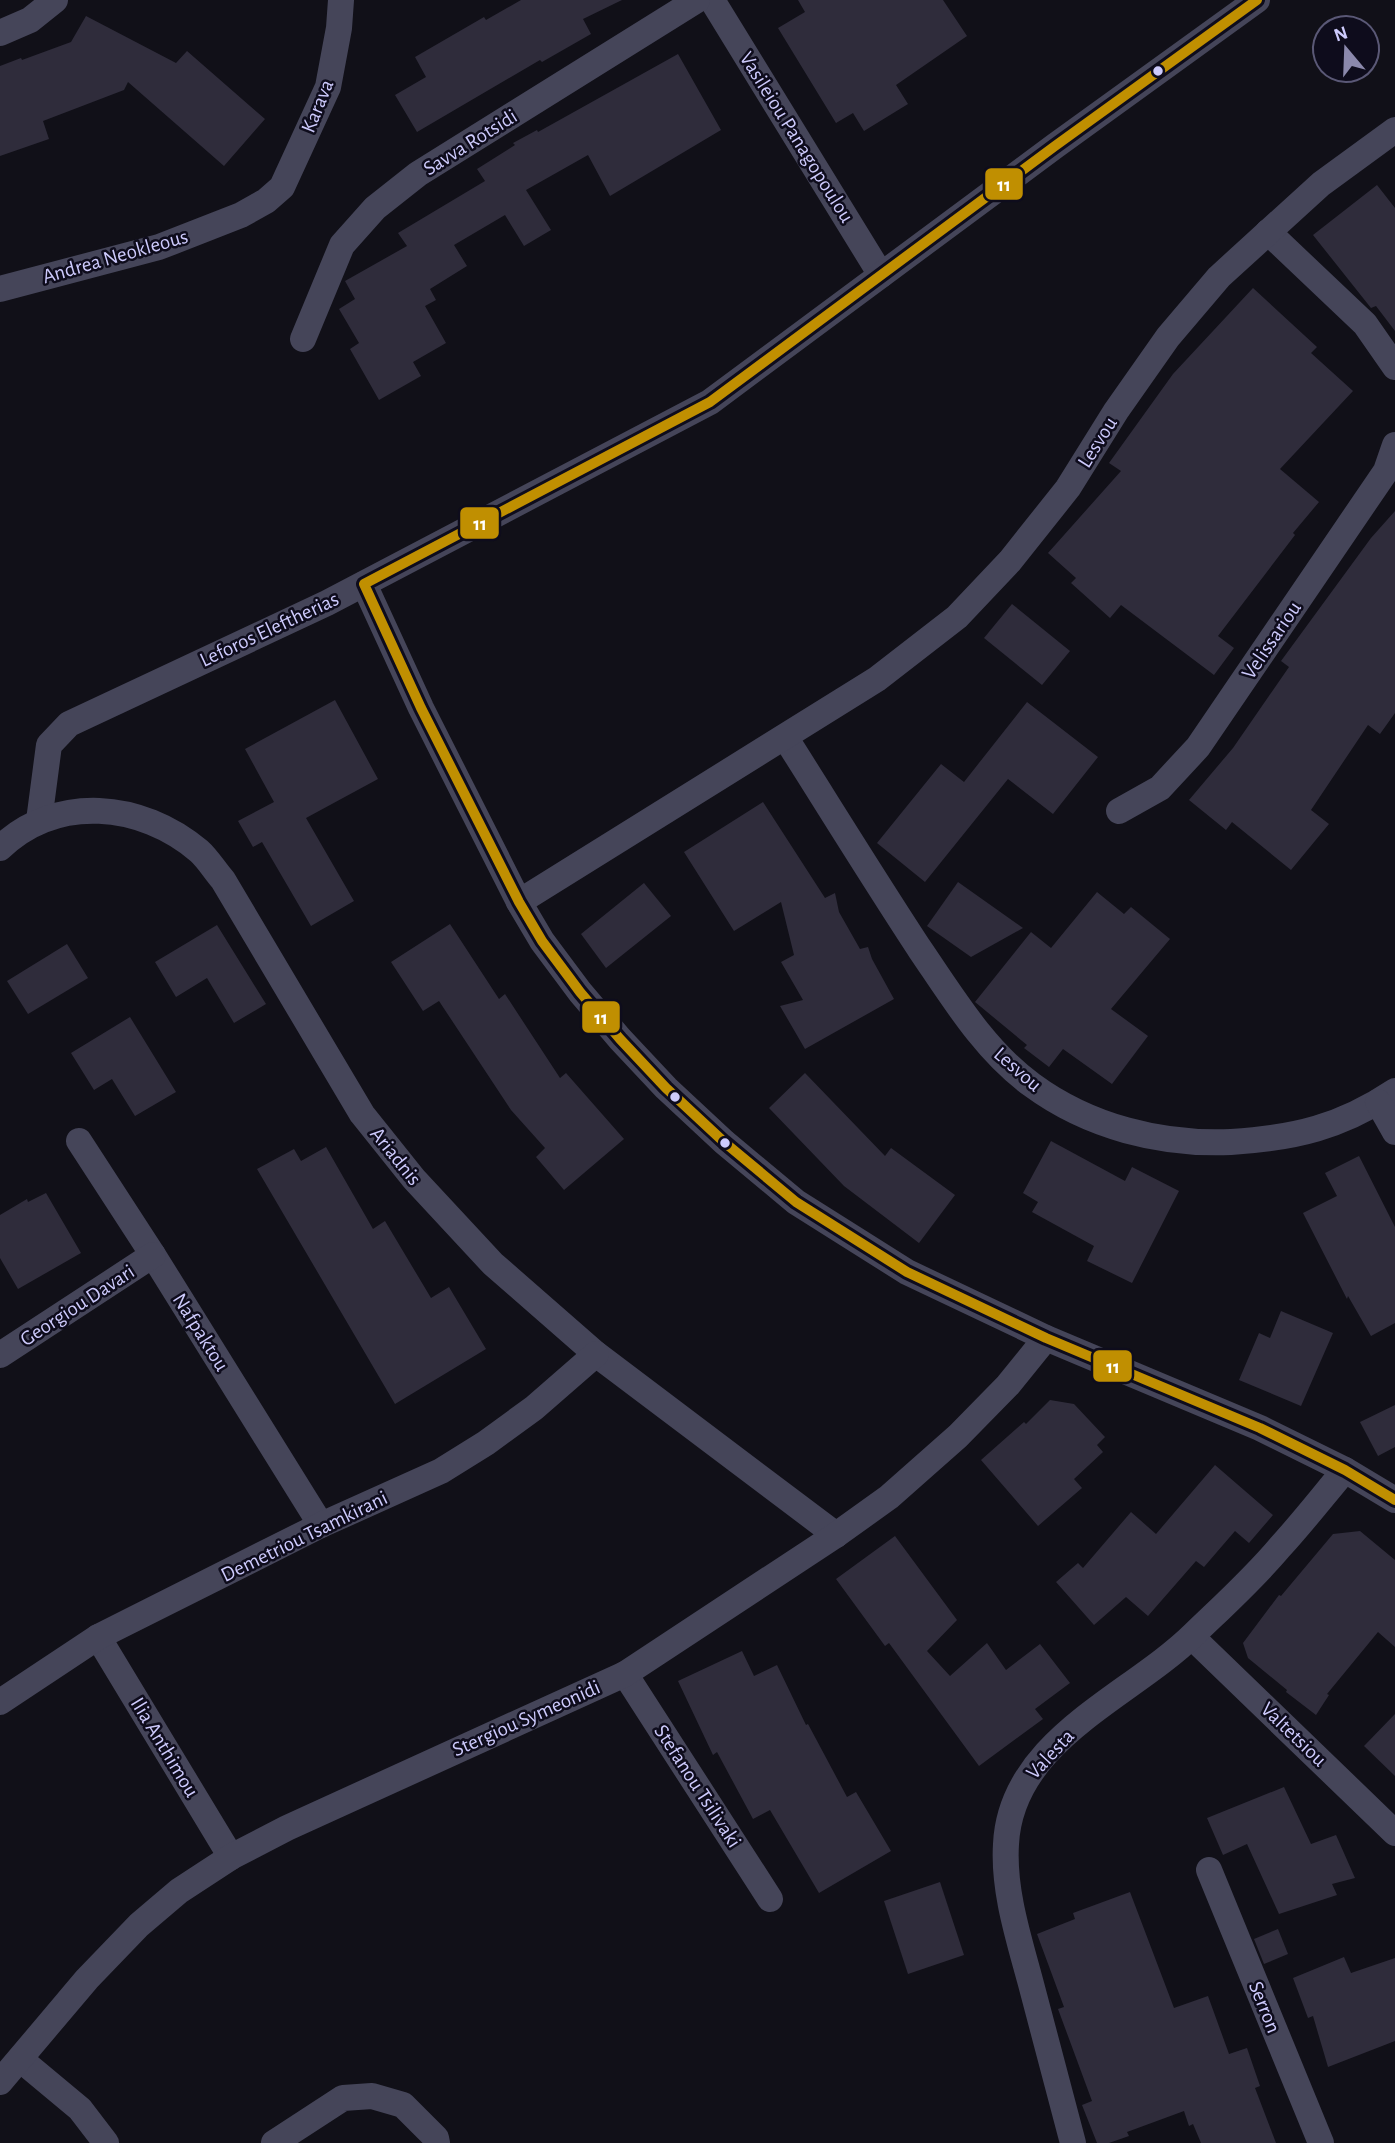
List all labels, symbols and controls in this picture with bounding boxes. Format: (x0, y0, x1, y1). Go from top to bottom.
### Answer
north arrow (1311, 14, 1381, 84)
text: N (1332, 23, 1350, 45)
street label: Vasileiou Panagopoulou (736, 48, 858, 226)
unlabelled marker (1151, 64, 1165, 78)
street label: Karava (297, 76, 338, 136)
street label: Savva Rotsidi (420, 105, 521, 179)
line badge: 11 (984, 167, 1024, 201)
text: 11 (997, 176, 1011, 195)
street label: Andrea Neokleous (40, 226, 190, 287)
street label: Lesvou (1074, 413, 1121, 471)
line badge: 11 (459, 506, 500, 540)
text: 11 (473, 515, 487, 534)
street label: Leforos Eleftherias (197, 588, 342, 671)
street label: Velissariou (1238, 597, 1305, 683)
line badge: 11 (581, 1000, 621, 1034)
text: 11 (594, 1009, 608, 1028)
street label: Lesvou (990, 1043, 1046, 1096)
unlabelled marker (668, 1090, 682, 1104)
street label: Ariadnis (366, 1123, 425, 1189)
unlabelled marker (718, 1136, 732, 1150)
street label: Georgiou Davari (16, 1261, 138, 1350)
street label: Nafpaktou (169, 1290, 233, 1375)
line badge: 11 (1092, 1349, 1133, 1383)
text: 11 (1106, 1358, 1120, 1377)
street label: Demetriou Tsamkirani (218, 1487, 391, 1586)
street label: Stergiou Symeonidi (449, 1676, 603, 1760)
street label: Ilia Anthimou (127, 1694, 203, 1801)
street label: Valtetsiou (1257, 1698, 1331, 1771)
street label: Stefanou Tsilivaki (650, 1721, 745, 1851)
street label: Valesta (1022, 1725, 1079, 1783)
street label: Serron (1245, 1978, 1284, 2036)

